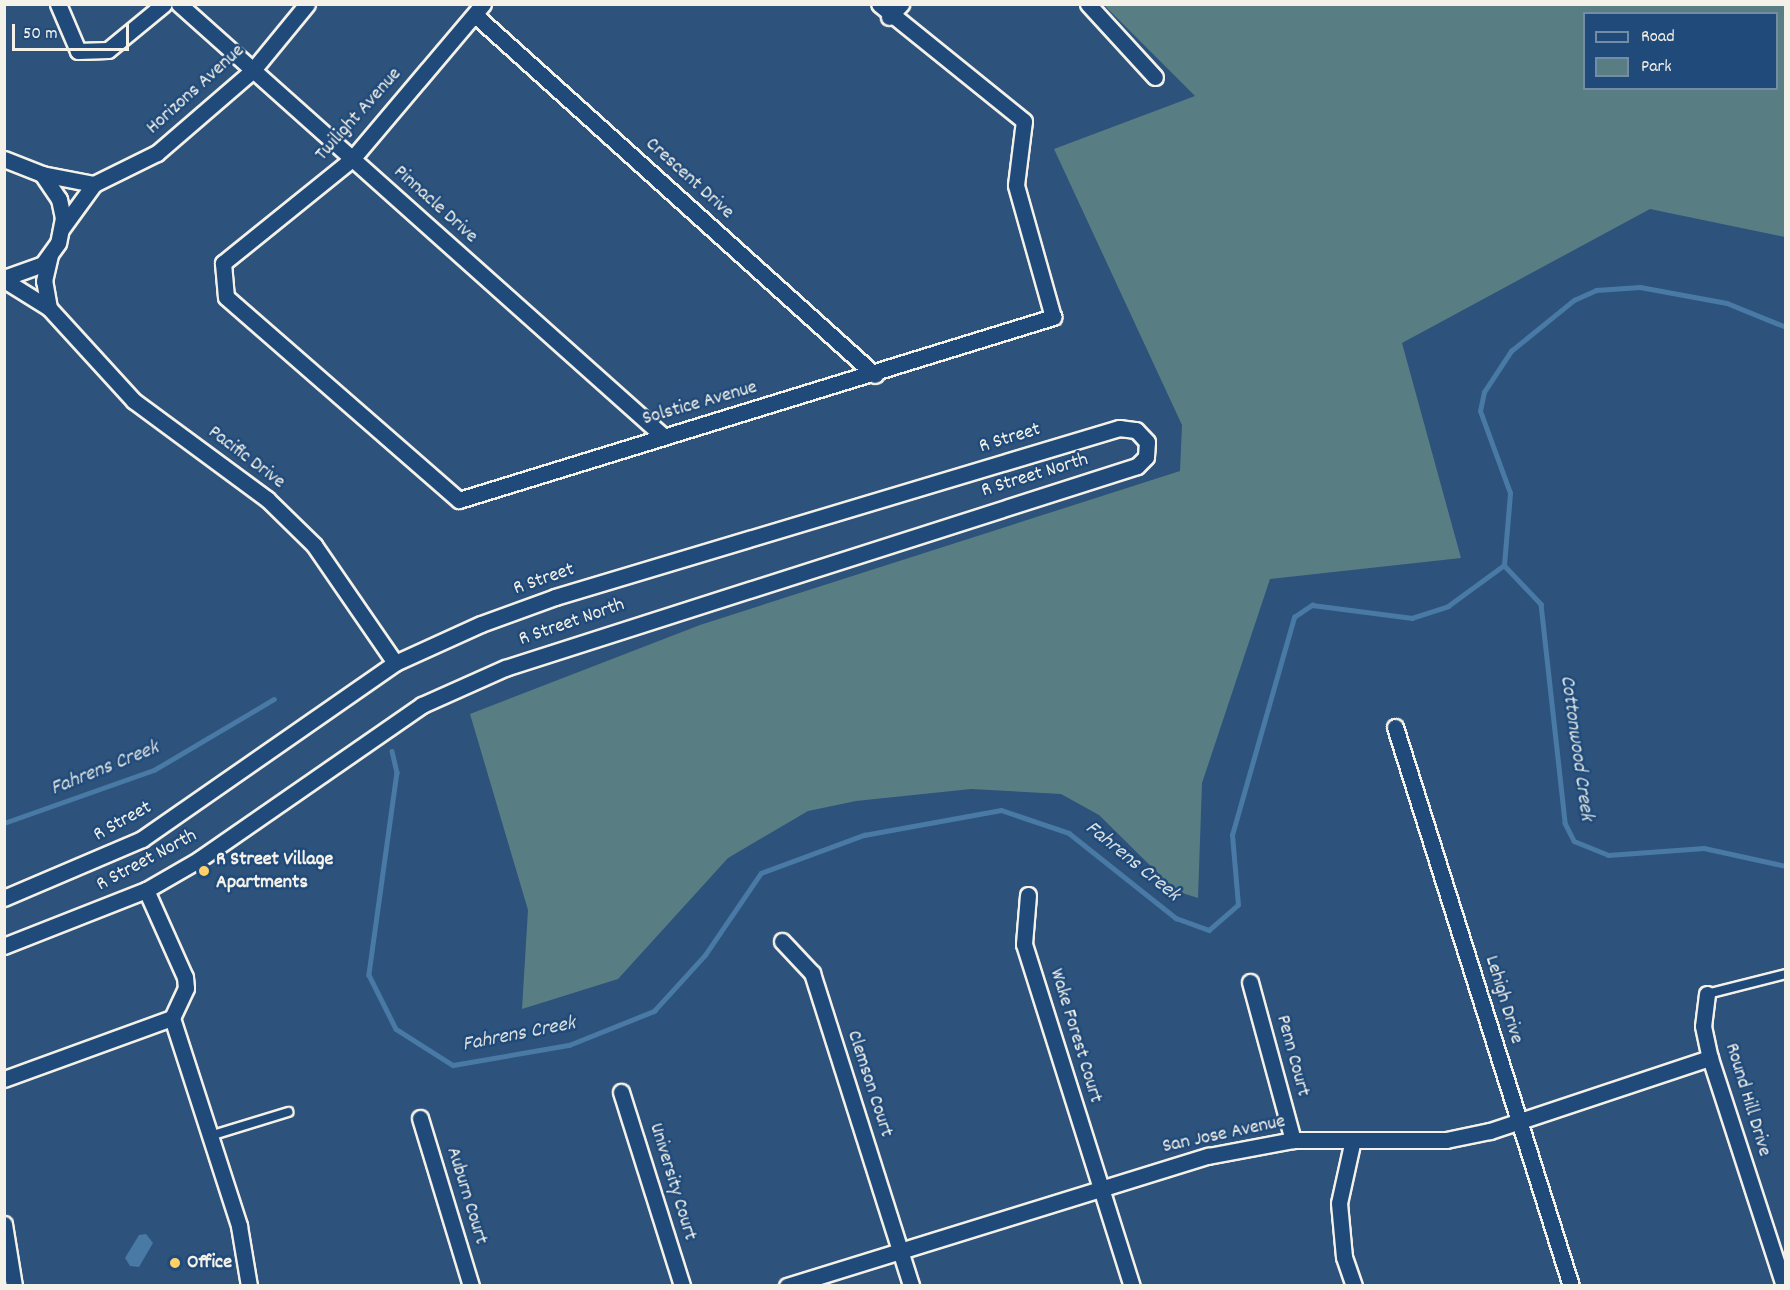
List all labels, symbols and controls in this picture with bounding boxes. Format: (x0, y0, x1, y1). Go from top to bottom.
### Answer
scale bar (15, 12, 132, 50)
legend (1583, 12, 1778, 90)
text: 50 m (23, 22, 58, 47)
text: Road (1641, 25, 1675, 50)
street label: Horizons Avenue (142, 40, 250, 140)
text: Park (1641, 55, 1672, 80)
street label: Twilight Avenue (311, 63, 407, 167)
street label: Crescent Drive (640, 133, 738, 225)
street label: Pinnacle Drive (388, 161, 482, 249)
street label: Solstice Avenue (640, 376, 760, 432)
street label: R Street (976, 418, 1044, 460)
street label: Pacific Drive (203, 421, 289, 495)
street label: R Street North (979, 448, 1091, 504)
street label: R Street (510, 558, 578, 602)
street label: R Street North (516, 594, 628, 652)
water label: Cottonwood Creek (1553, 674, 1599, 822)
water label: Fahrens Creek (47, 736, 163, 802)
street label: R Street (90, 796, 156, 848)
water label: Fahrens Creek (1080, 816, 1184, 908)
street label: R Street North (93, 825, 201, 897)
place label: R Street Village Apartments (216, 848, 333, 895)
marker: R Street Village Apartments (197, 864, 211, 878)
street label: Lehigh Drive (1478, 953, 1528, 1047)
street label: Wake Forest Court (1043, 966, 1107, 1106)
water label: Fahrens Creek (460, 1012, 578, 1058)
street label: Penn Court (1270, 1013, 1314, 1099)
street label: Clemson Court (841, 1028, 897, 1140)
street label: Round Hill Drive (1718, 1041, 1776, 1159)
street label: San Jose Avenue (1161, 1110, 1287, 1160)
street label: University Court (643, 1120, 701, 1244)
street label: Auburn Court (440, 1145, 492, 1247)
place label: Office (187, 1251, 232, 1275)
marker: Office (168, 1256, 182, 1270)

